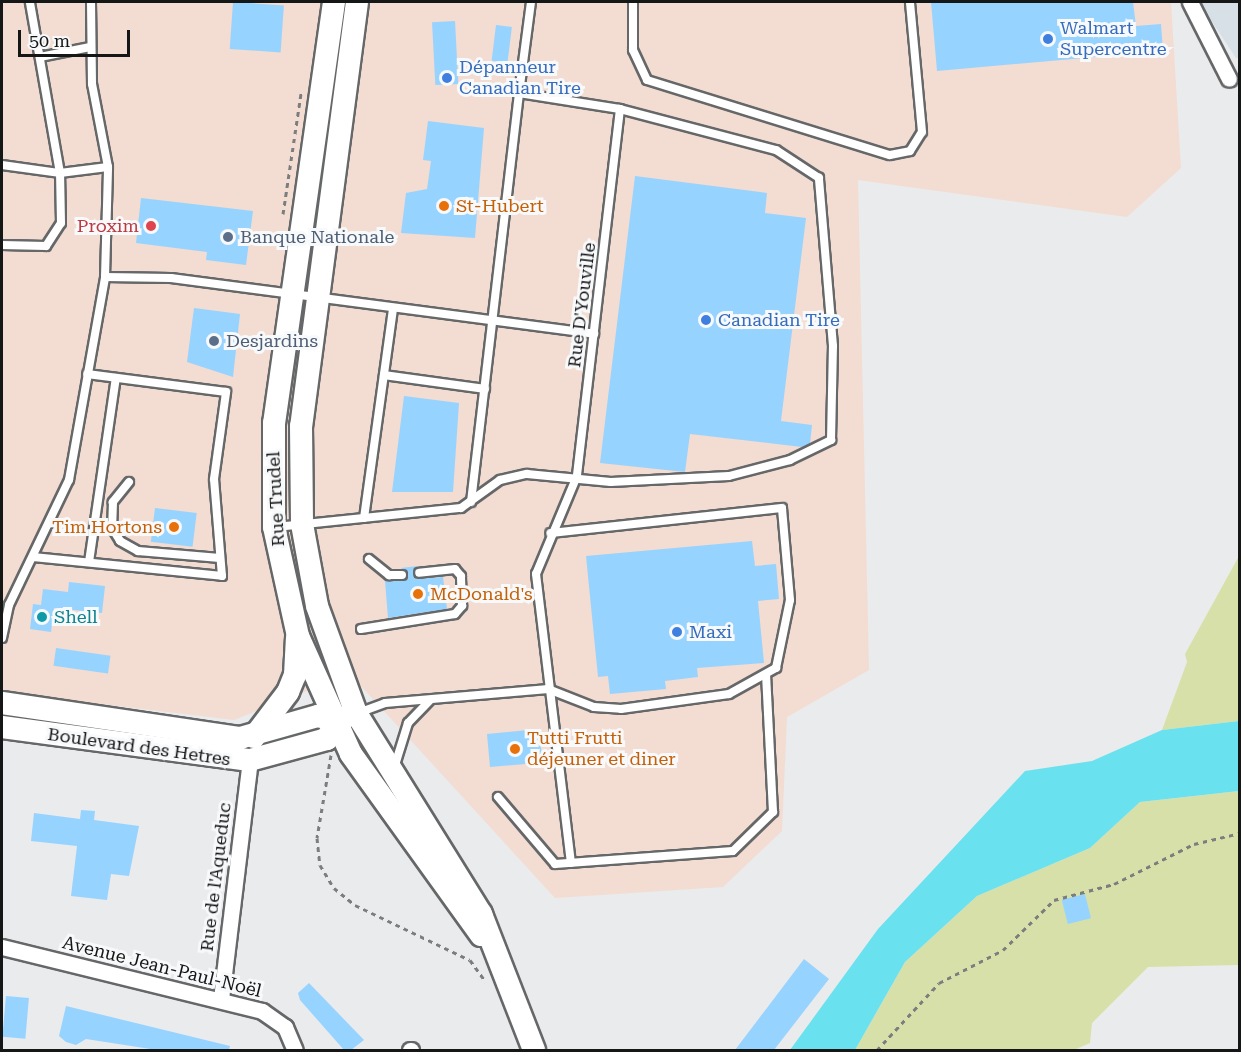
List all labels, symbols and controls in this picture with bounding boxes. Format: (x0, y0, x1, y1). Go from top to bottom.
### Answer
scale bar (21, 18, 134, 56)
place label: Walmart Supercentre (1060, 18, 1167, 60)
text: 50 m (29, 30, 70, 51)
marker: Walmart Supercentre (1041, 32, 1055, 46)
place label: Dépanneur Canadian Tire (459, 57, 581, 100)
marker: Dépanneur Canadian Tire (440, 71, 454, 85)
place label: St-Hubert (456, 195, 544, 217)
marker: St-Hubert (437, 199, 451, 213)
place label: Proxim (77, 215, 139, 237)
marker: Proxim (144, 219, 158, 233)
place label: Banque Nationale (240, 226, 394, 248)
marker: Banque Nationale (221, 230, 235, 244)
street label: Rue D'Youville (564, 241, 600, 369)
place label: Canadian Tire (718, 309, 840, 331)
marker: Canadian Tire (699, 313, 713, 327)
place label: Desjardins (226, 330, 318, 352)
marker: Desjardins (207, 334, 221, 348)
street label: Rue Trudel (263, 451, 289, 547)
place label: Tim Hortons (52, 516, 162, 538)
marker: Tim Hortons (167, 520, 181, 534)
place label: McDonald's (430, 583, 533, 605)
marker: McDonald's (411, 587, 425, 601)
place label: Shell (54, 606, 98, 628)
marker: Shell (35, 610, 49, 624)
place label: Maxi (689, 621, 732, 643)
marker: Maxi (670, 625, 684, 639)
street label: Boulevard des Hetres (46, 723, 232, 771)
place label: Tutti Frutti déjeuner et diner (527, 728, 676, 771)
marker: Tutti Frutti déjeuner et diner (508, 742, 522, 756)
street label: Rue de l'Aqueduc (196, 801, 236, 953)
street label: Avenue Jean-Paul-Noël (60, 932, 264, 1002)

